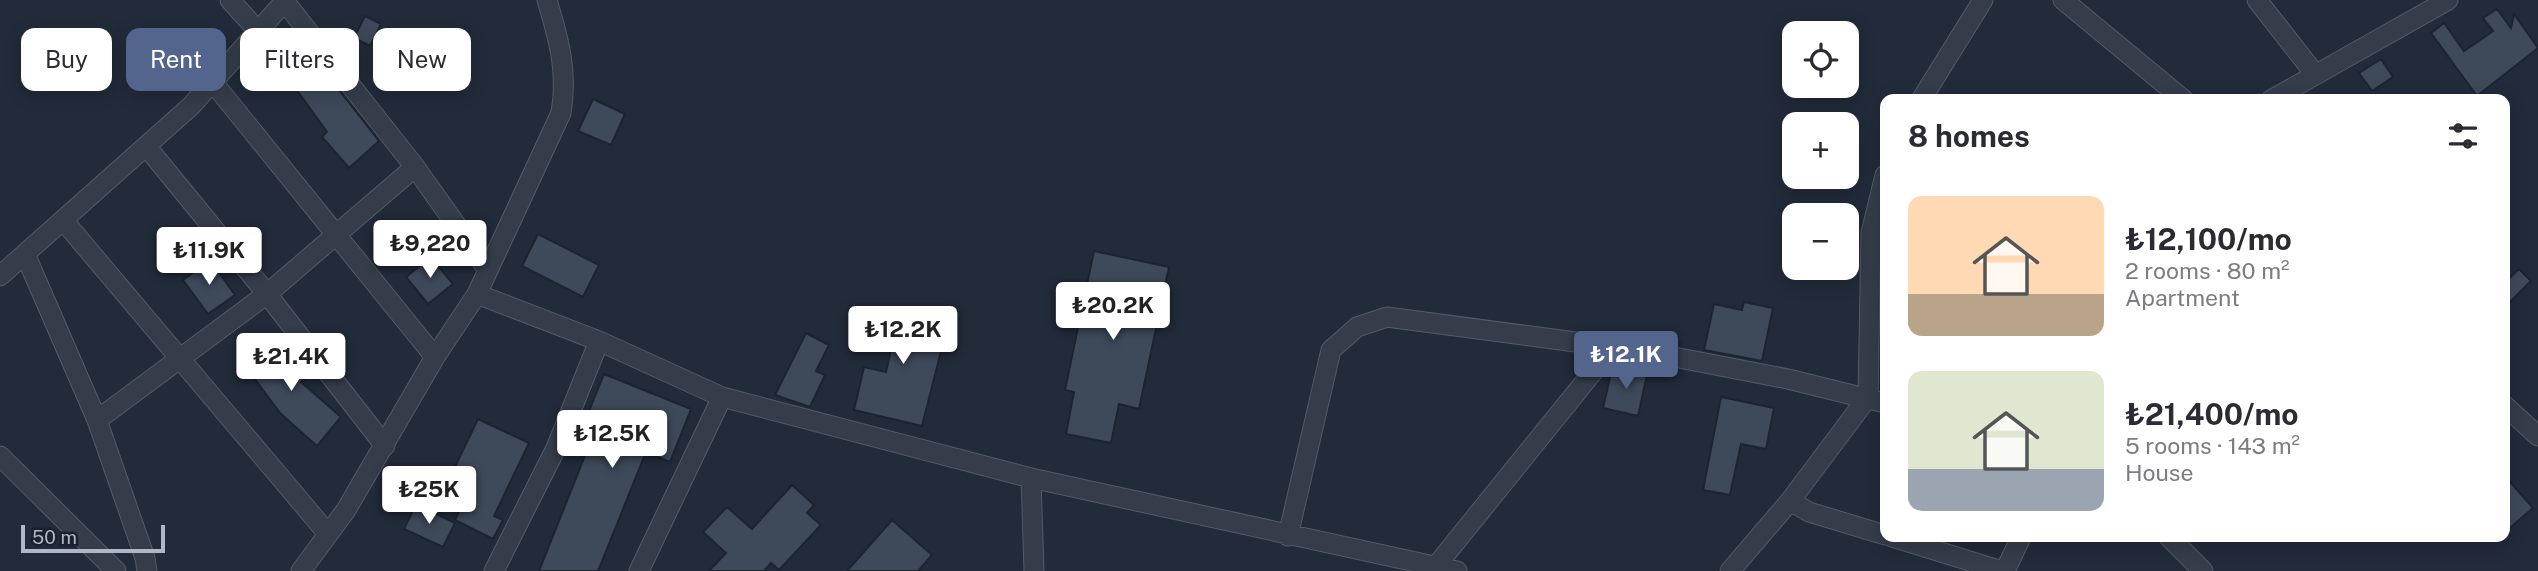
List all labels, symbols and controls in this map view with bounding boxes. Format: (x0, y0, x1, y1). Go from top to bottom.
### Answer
map controls (1782, 21, 1859, 280)
button: locate (1782, 21, 1859, 98)
chip: Buy (21, 28, 112, 91)
chip: Rent (126, 28, 226, 91)
chip: Filters (240, 28, 359, 91)
chip: New (373, 28, 471, 91)
button: + (1782, 112, 1859, 189)
icon: filters (2444, 117, 2482, 155)
text: 8 homes (1908, 118, 2030, 154)
button: − (1782, 203, 1859, 280)
pin: ₺9,220 (373, 220, 487, 280)
text: ₺12,100/mo (2125, 221, 2292, 257)
icon: home (1964, 224, 2048, 308)
pin: ₺11.9K (152, 228, 266, 287)
text: ₺9,220 (389, 229, 471, 256)
text: ₺11.9K (173, 236, 245, 263)
text: 2 rooms · 80 m² (2125, 257, 2290, 284)
pin: ₺20.2K (1056, 282, 1170, 342)
text: Apartment (2125, 284, 2240, 311)
text: ₺20.2K (1072, 291, 1154, 318)
pin: ₺12.2K (846, 306, 960, 366)
text: ₺12.2K (864, 315, 942, 342)
pin: ₺12.1K (1569, 332, 1683, 391)
pin: ₺21.4K (234, 334, 348, 393)
text: ₺12.1K (1590, 340, 1662, 367)
text: ₺21.4K (252, 342, 330, 369)
text: ₺21,400/mo (2125, 396, 2299, 432)
icon: home (1964, 399, 2048, 483)
pin: ₺12.5K (555, 410, 669, 470)
text: ₺12.5K (573, 419, 651, 446)
text: 5 rooms · 143 m² (2125, 432, 2300, 459)
text: House (2125, 459, 2193, 486)
pin: ₺25K (388, 466, 470, 526)
text: ₺25K (398, 475, 460, 502)
scale bar (21, 522, 164, 554)
text: 50 m (32, 526, 77, 548)

